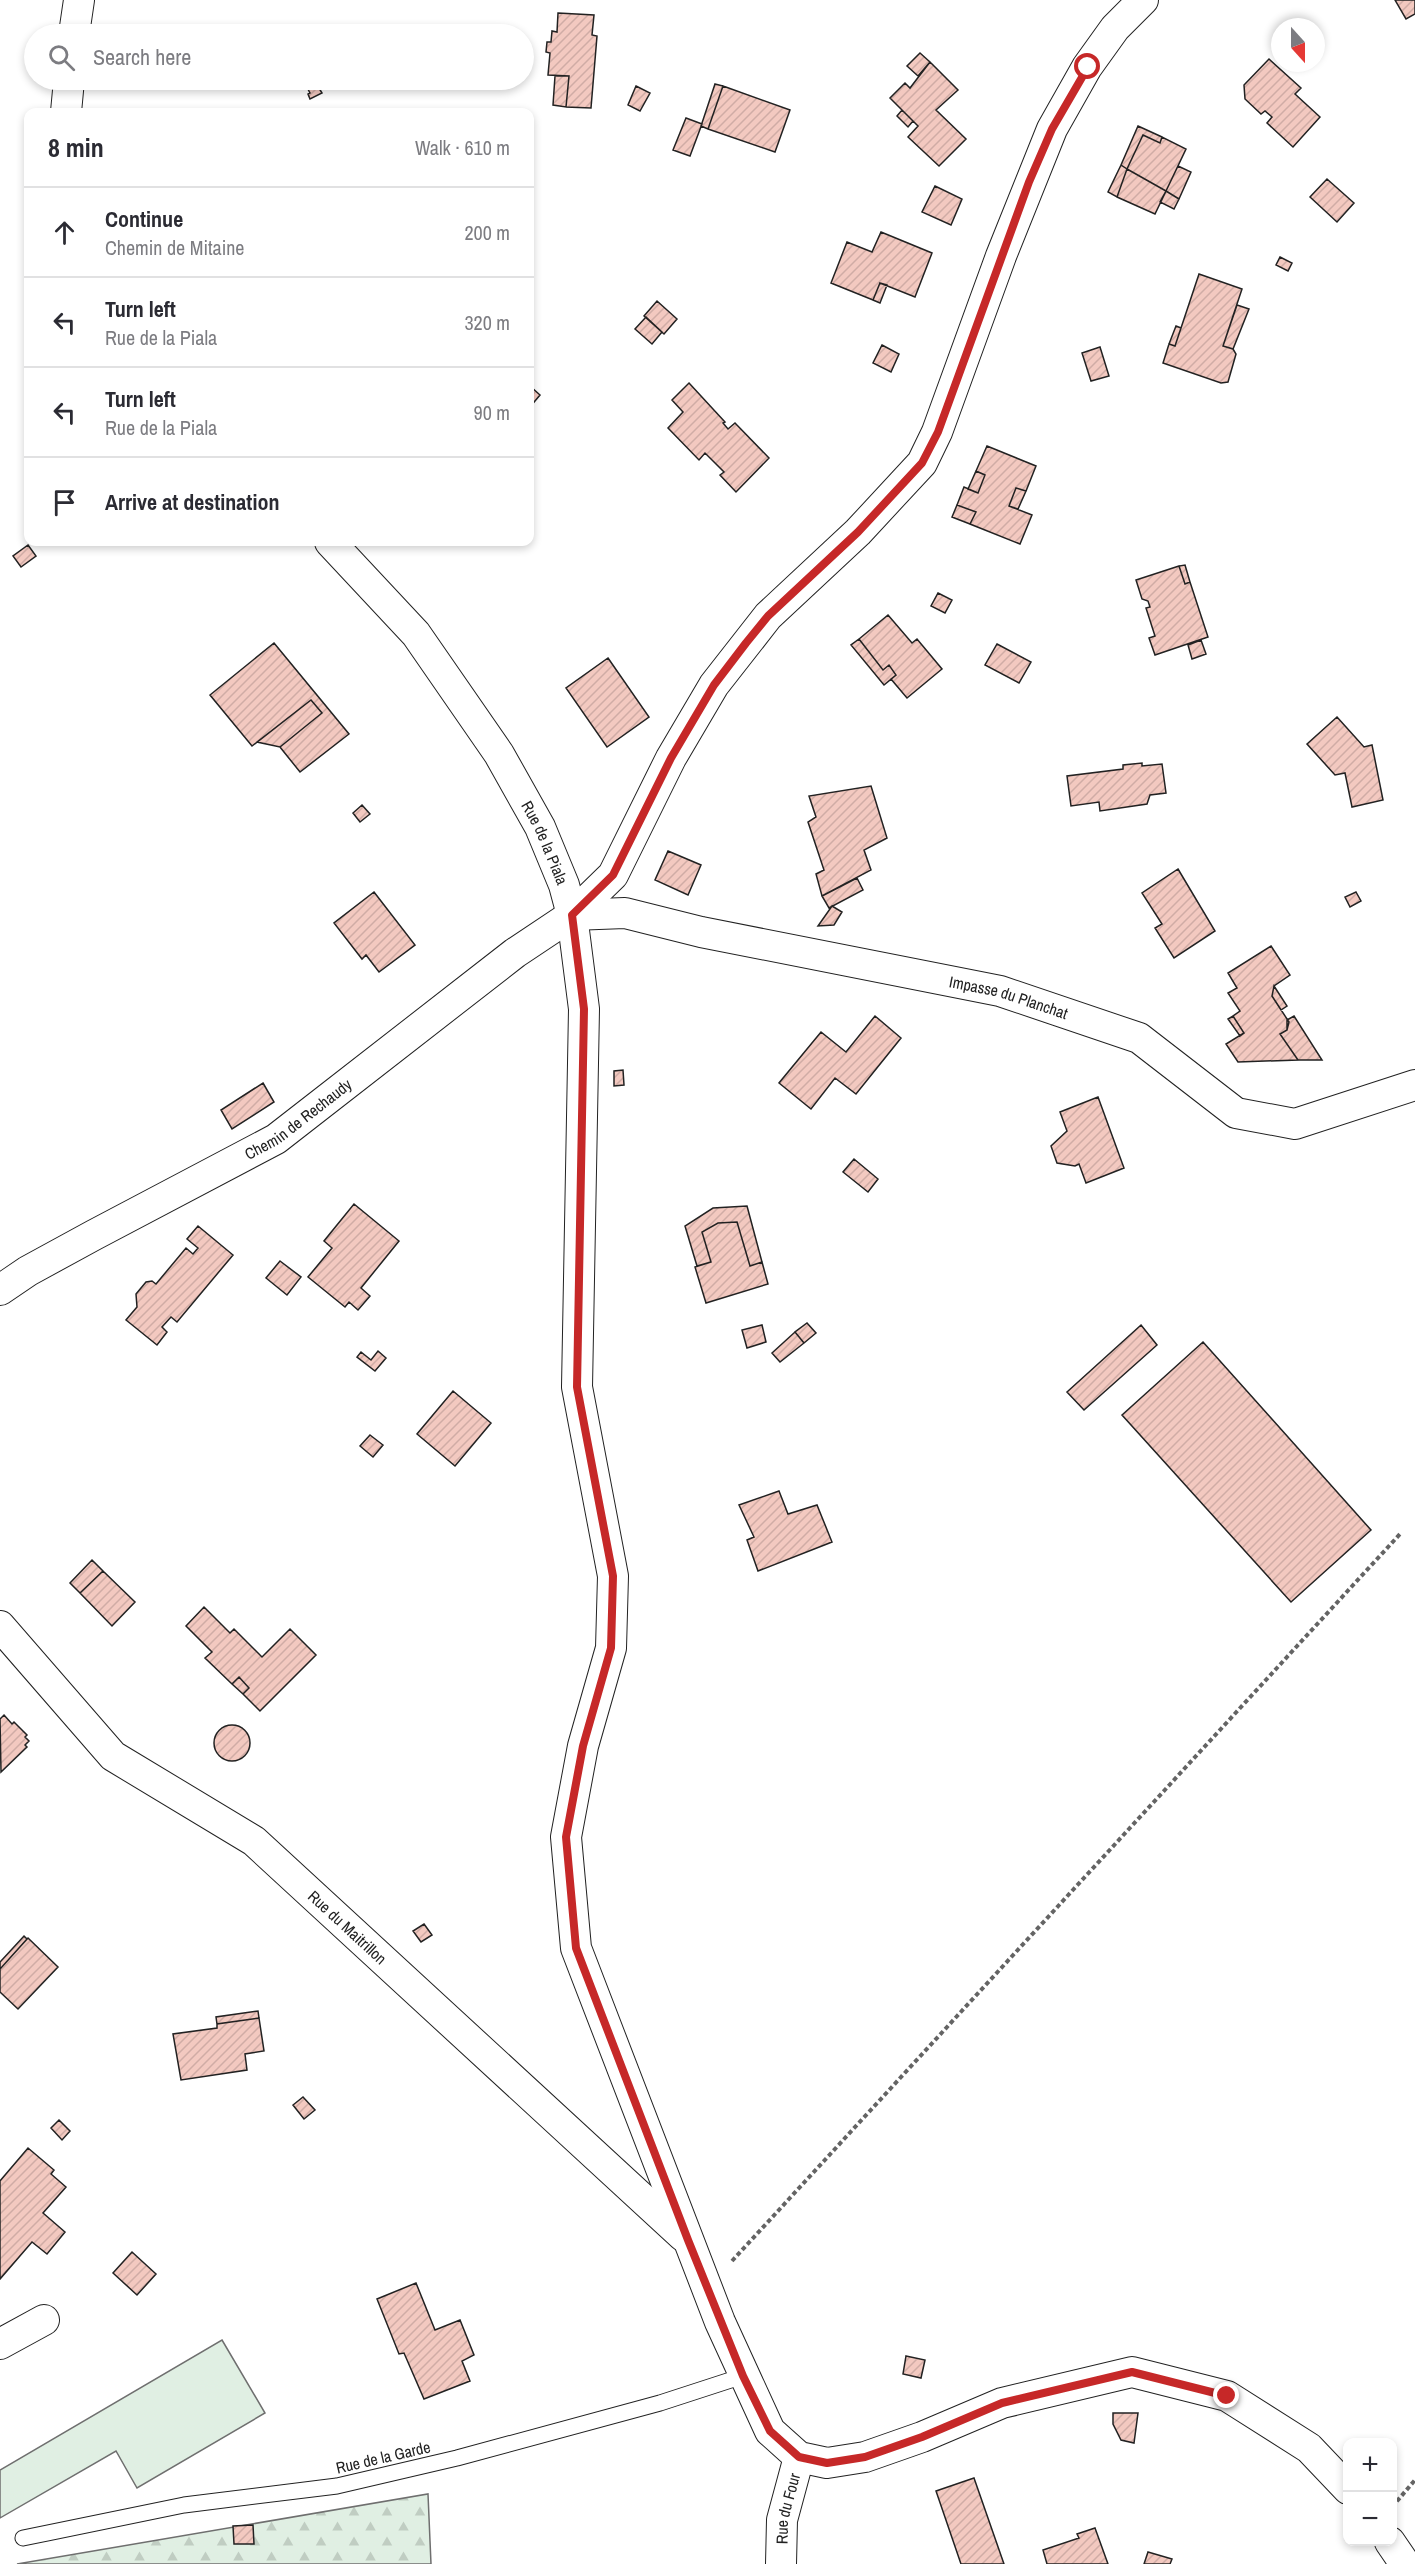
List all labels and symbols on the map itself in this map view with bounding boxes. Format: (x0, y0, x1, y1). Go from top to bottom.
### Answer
north arrow (1271, 18, 1325, 72)
route start (1074, 53, 1100, 79)
street label: Rue de la Piala (516, 797, 574, 889)
street label: Impasse du Planchat (947, 970, 1071, 1024)
street label: Chemin de Rechaudy (241, 1073, 356, 1165)
street label: Rue du Maitrillon (303, 1885, 392, 1969)
route end (1213, 2382, 1239, 2408)
street label: Rue de la Garde (334, 2435, 432, 2479)
street label: Rue du Four (770, 2470, 805, 2544)

